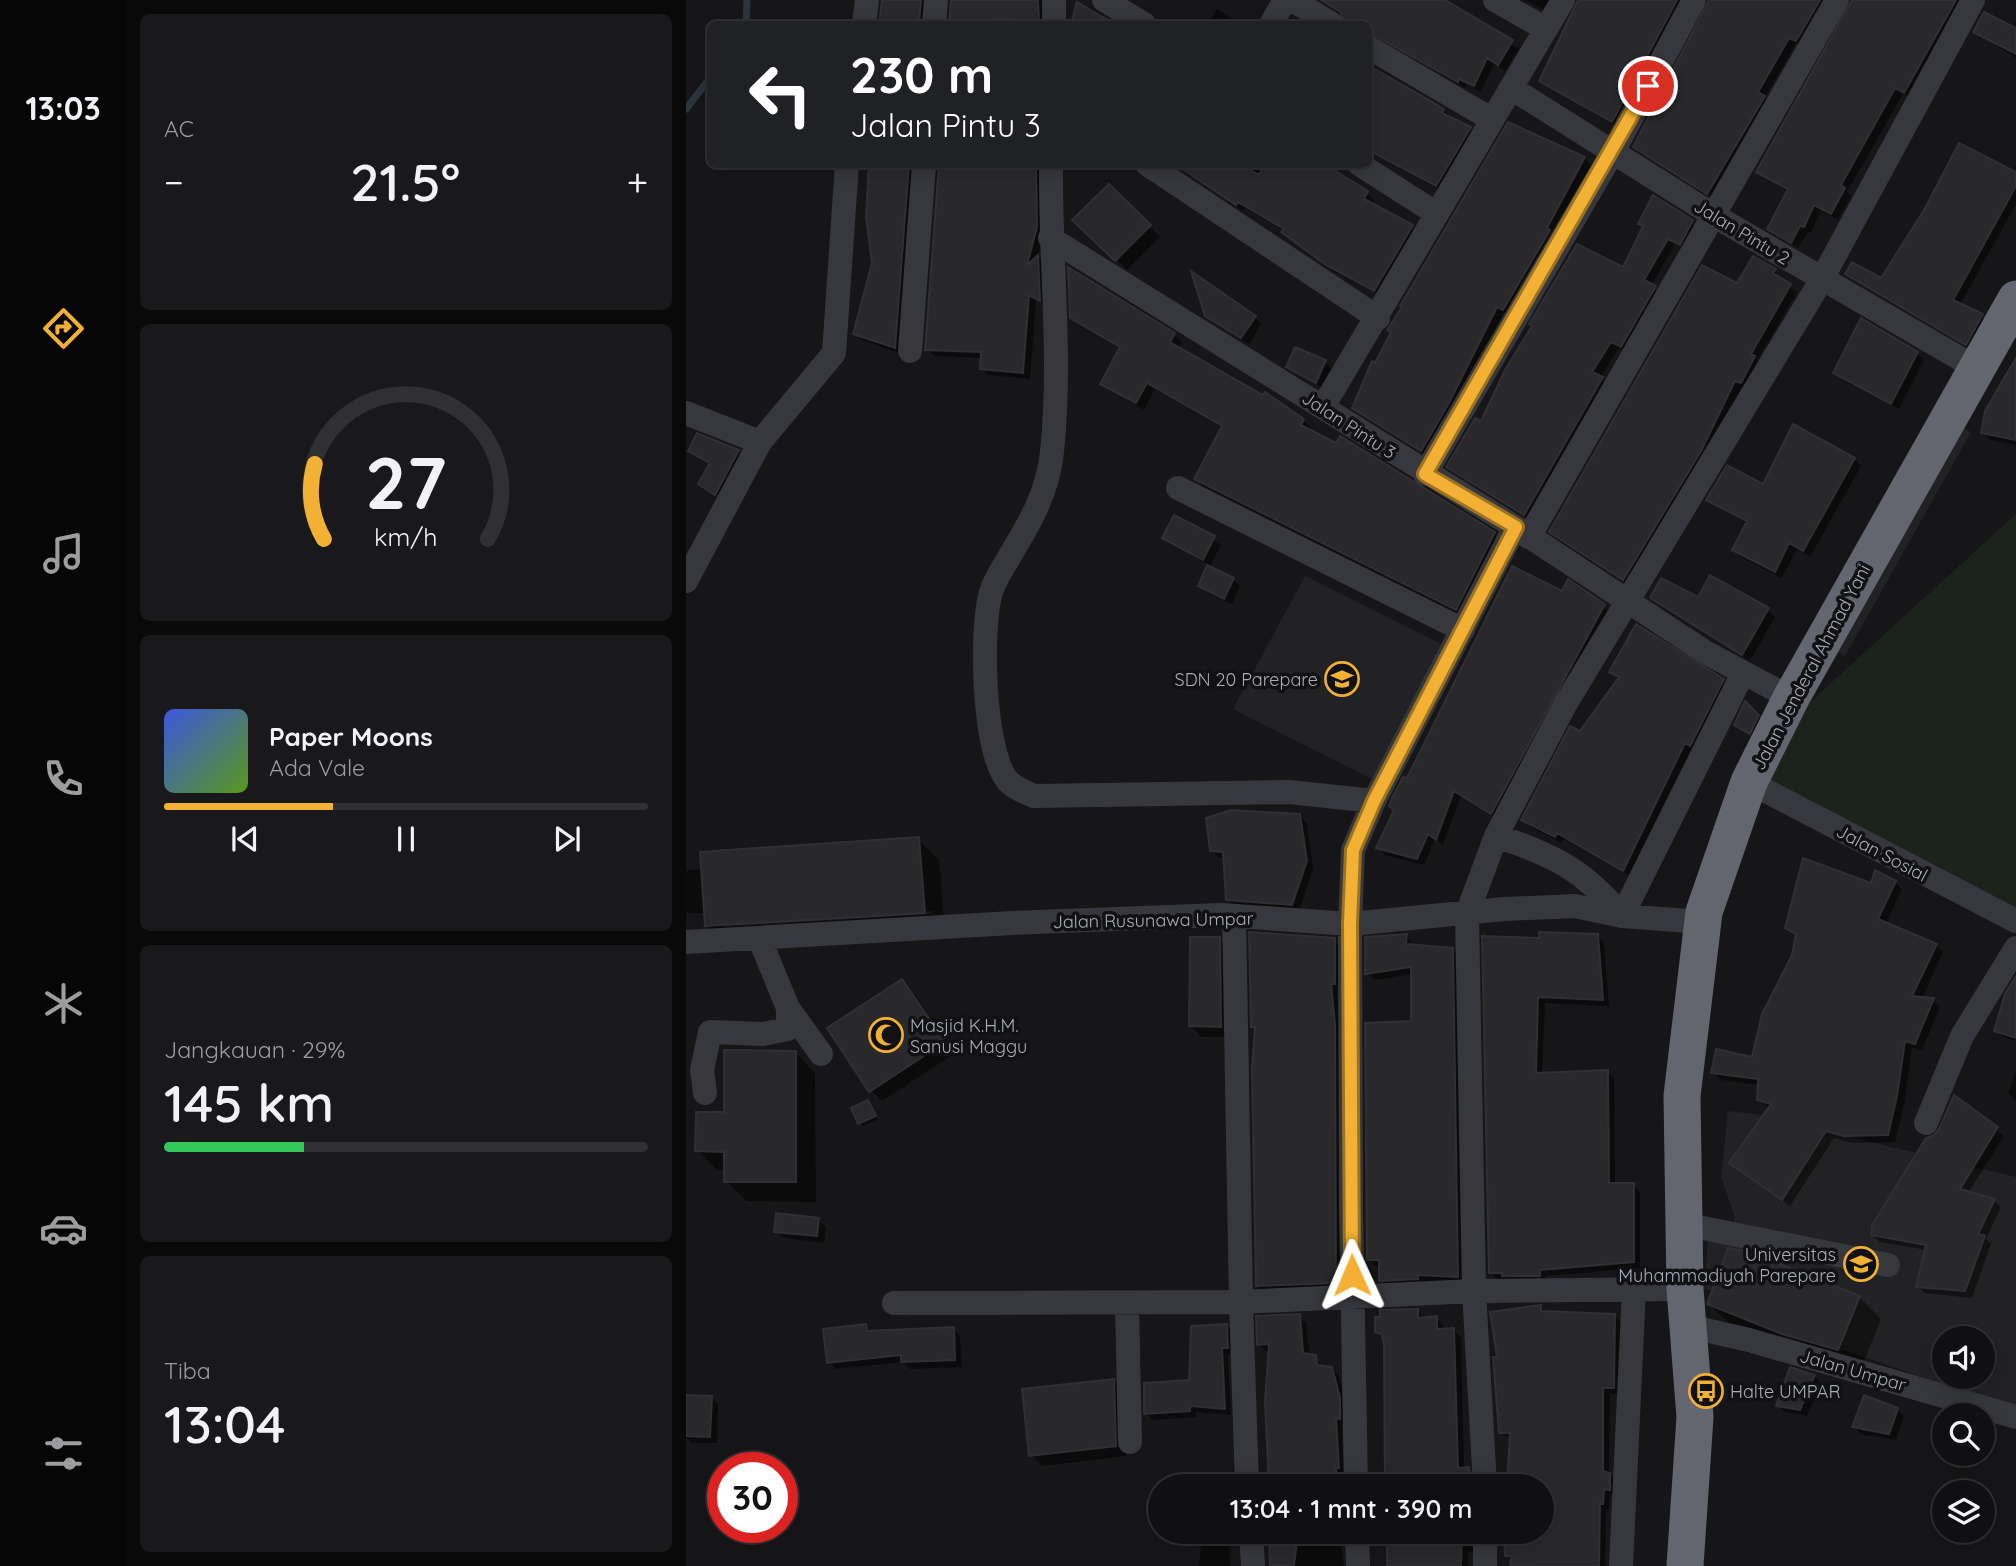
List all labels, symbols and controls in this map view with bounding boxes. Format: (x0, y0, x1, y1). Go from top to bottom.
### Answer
text: 230 m (850, 44, 993, 105)
icon: left (735, 49, 826, 140)
pin (1618, 56, 1678, 116)
icon: arrive (1629, 67, 1667, 105)
text: 13:03 (25, 88, 101, 128)
text: Jalan Pintu 3 (850, 105, 1041, 145)
text: AC (164, 114, 194, 143)
text: 21.5° (350, 149, 460, 214)
text: − (164, 158, 184, 206)
text: + (627, 158, 648, 206)
street label: Jalan Pintu 2 (1690, 194, 1794, 270)
icon: directions (39, 304, 88, 353)
street label: Jalan Pintu 3 (1298, 386, 1400, 464)
text: 27 (365, 436, 447, 527)
text: km/h (374, 520, 438, 551)
icon: music (39, 529, 88, 578)
street label: Jalan Jenderal Ahmad Yani (1747, 560, 1875, 774)
school or university icon: SDN 20 Parepare (1323, 660, 1361, 698)
place label: SDN 20 Parepare (1175, 668, 1318, 691)
text: Paper Moons (269, 720, 433, 753)
text: Ada Vale (269, 753, 365, 782)
icon: phone (39, 754, 88, 803)
street label: Jalan Sosial (1832, 819, 1932, 887)
icon: previous (226, 820, 264, 858)
icon: pause (387, 820, 425, 858)
icon: next (548, 820, 586, 858)
street label: Jalan Rusunawa Umpar (1052, 907, 1254, 933)
icon: climate (39, 979, 88, 1028)
place label: Masjid K.H.M. Sanusi Maggu (910, 1014, 1027, 1058)
mosque icon: Masjid K.H.M. Sanusi Maggu (867, 1016, 905, 1054)
text: Jangkauan · 29% (164, 1035, 345, 1064)
text: 145 km (164, 1070, 334, 1135)
icon: car (39, 1204, 88, 1253)
position arrow (1315, 1238, 1389, 1312)
place label: Universitas Muhammadiyah Parepare (1618, 1243, 1836, 1287)
school or university icon: Universitas Muhammadiyah Parepare (1842, 1245, 1880, 1283)
map controls (1932, 1326, 1995, 1543)
button: sound (1932, 1326, 1995, 1389)
street label: Jalan Umpar (1797, 1344, 1909, 1396)
text: Tiba (164, 1356, 211, 1385)
bus stop icon: Halte UMPAR (1687, 1372, 1725, 1410)
place label: Halte UMPAR (1730, 1380, 1840, 1403)
text: 13:04 (164, 1391, 285, 1456)
button: search (1932, 1403, 1995, 1466)
icon: filters (39, 1429, 88, 1478)
speed limit sign: 30 (707, 1452, 798, 1543)
button: layers (1932, 1480, 1995, 1543)
text: 13:04 · 1 mnt · 390 m (1230, 1492, 1472, 1525)

